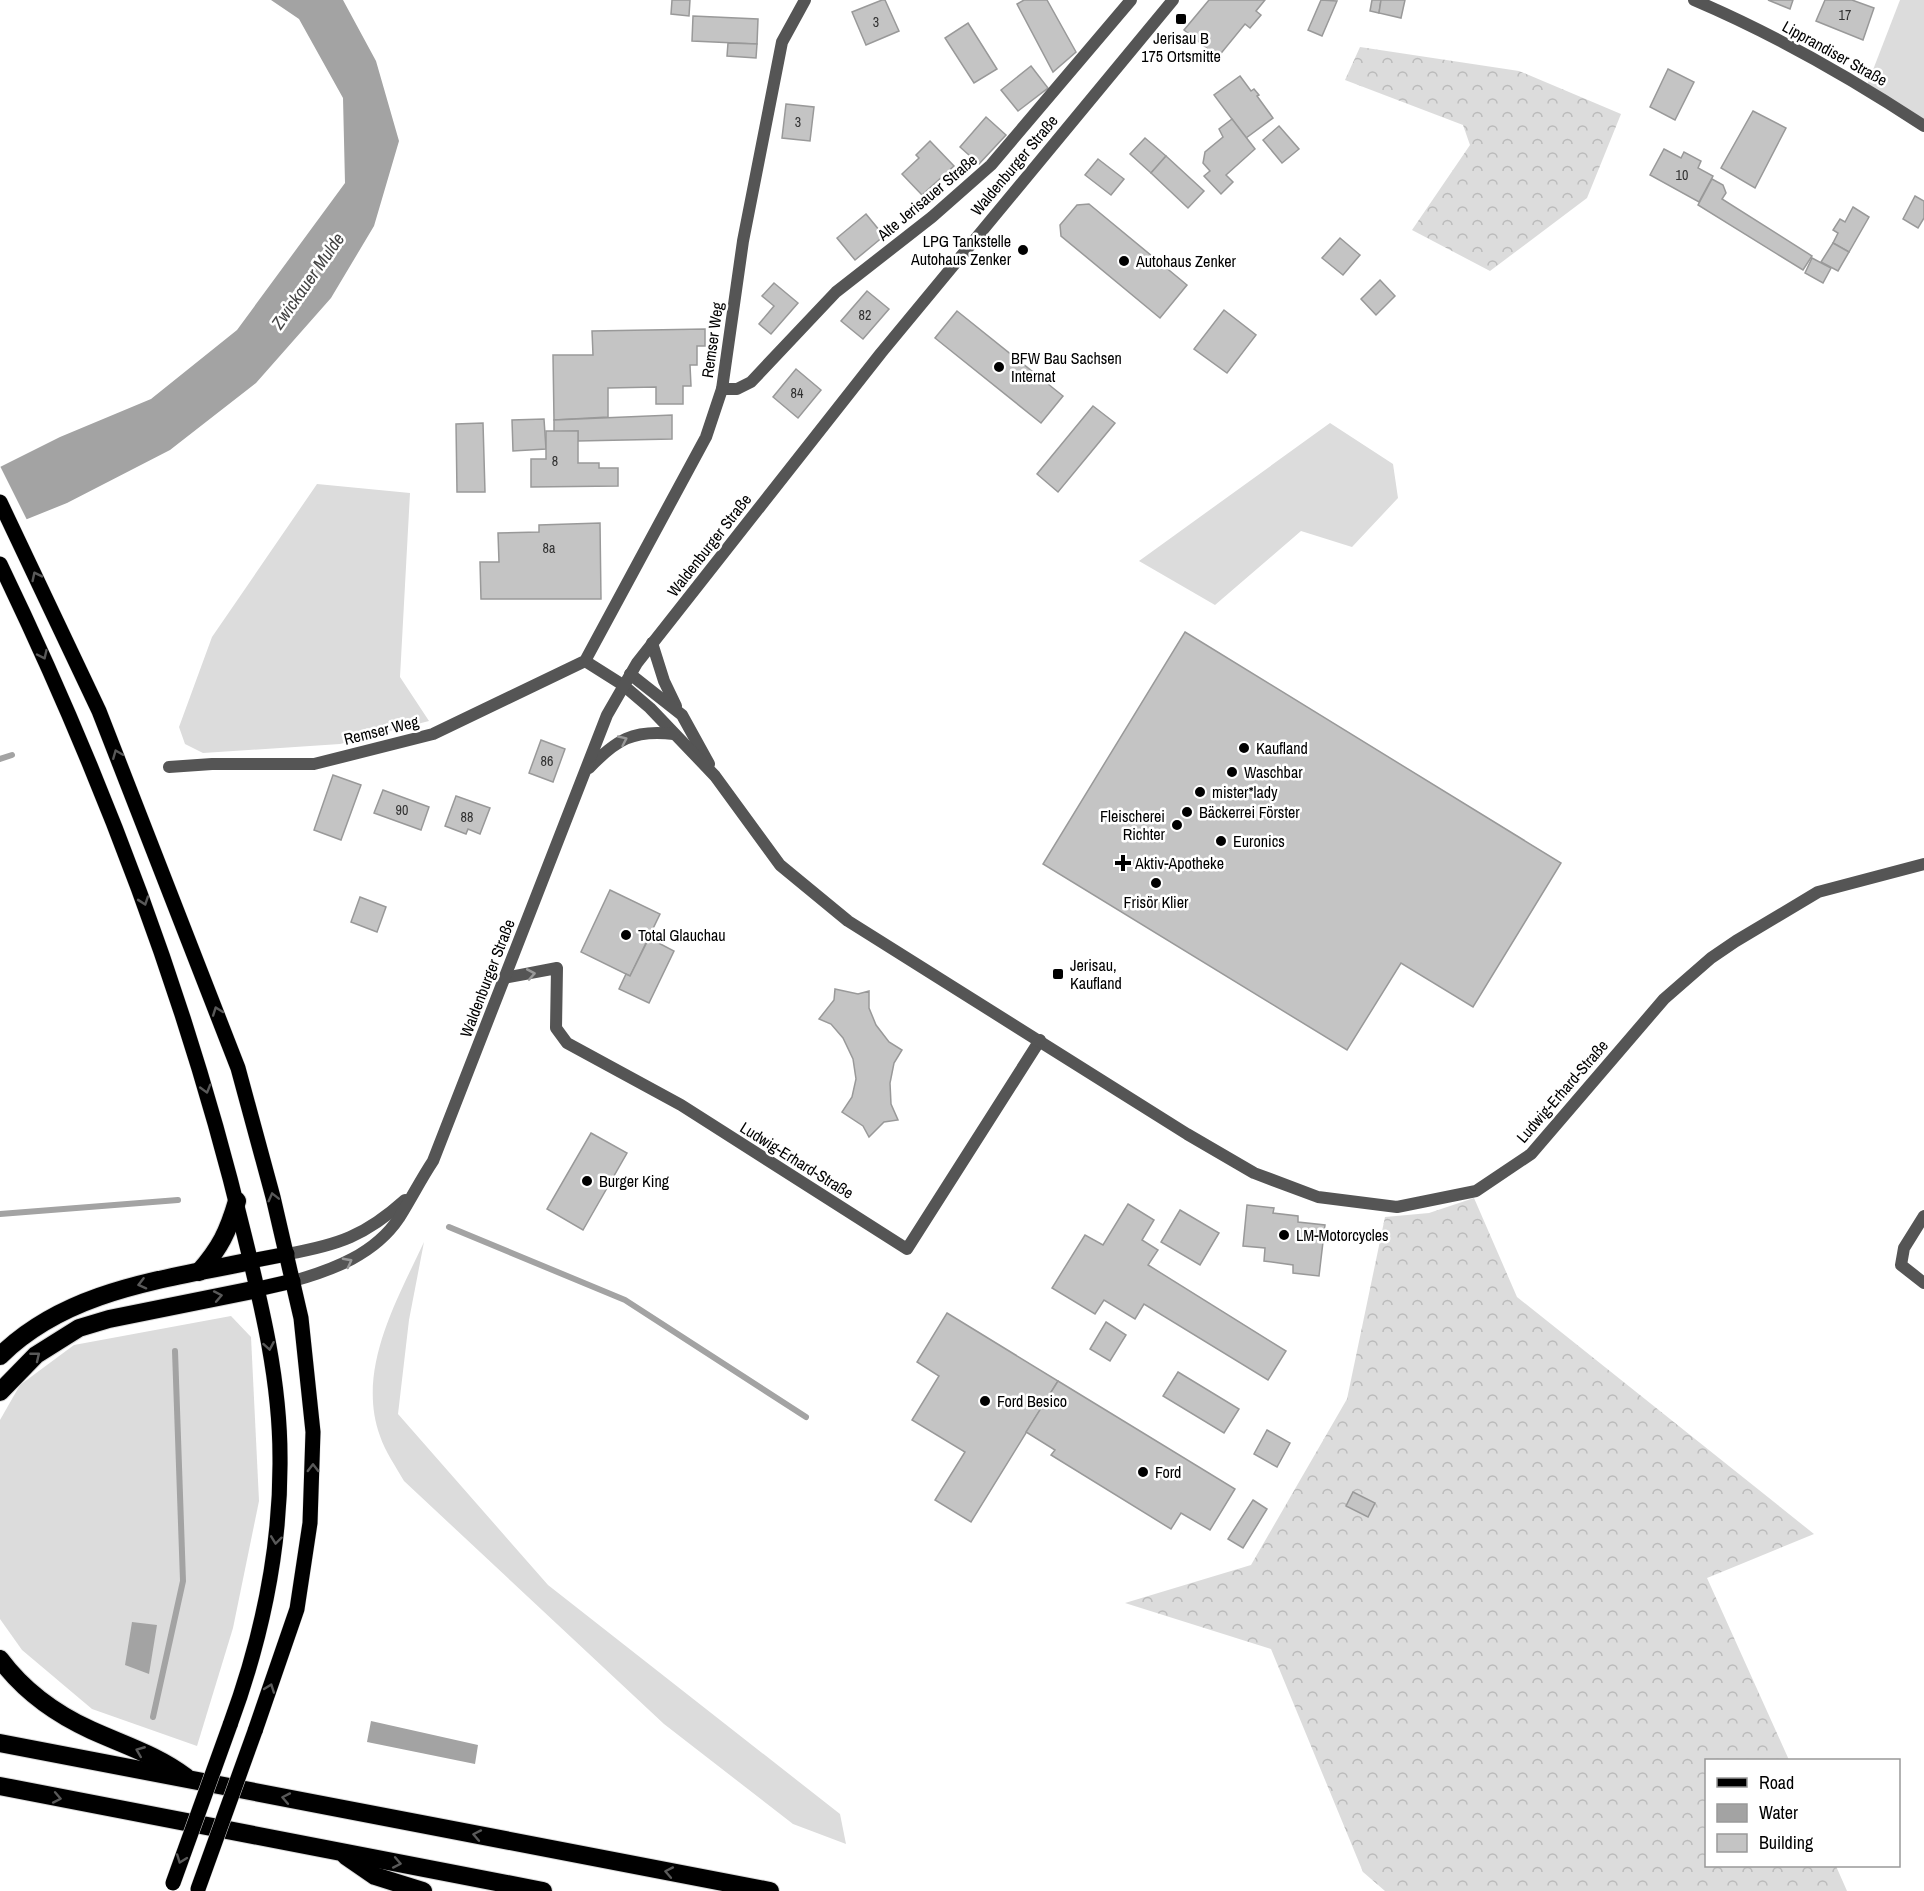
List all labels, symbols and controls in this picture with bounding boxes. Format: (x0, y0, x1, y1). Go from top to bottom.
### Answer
house number: 17 (1839, 6, 1851, 24)
marker: Jerisau B 175 Ortsmitte (1174, 12, 1188, 26)
house number: 3 (873, 13, 879, 31)
street label: Lipprandiser Straße (1779, 15, 1891, 91)
place label: Jerisau B 175 Ortsmitte (1141, 27, 1221, 67)
street label: Waldenburger Straße (965, 110, 1063, 220)
house number: 3 (795, 113, 801, 131)
street label: Alte Jerisauer Straße (872, 149, 982, 246)
house number: 10 (1676, 166, 1688, 184)
water label: Zwickauer Mulde (265, 228, 350, 335)
place label: LPG Tankstelle Autohaus Zenker (910, 230, 1012, 270)
marker: LPG Tankstelle Autohaus Zenker (1016, 243, 1030, 257)
place label: Autohaus Zenker (1135, 250, 1237, 272)
marker: Autohaus Zenker (1117, 254, 1131, 268)
street label: Remser Weg (696, 300, 728, 379)
house number: 82 (859, 306, 871, 324)
place label: BFW Bau Sachsen Internat (1011, 347, 1122, 387)
marker: BFW Bau Sachsen Internat (992, 360, 1006, 374)
house number: 84 (791, 384, 804, 402)
house number: 8 (552, 452, 558, 470)
street label: Waldenburger Straße (662, 489, 756, 601)
house number: 8a (543, 539, 556, 557)
one-way arrow (32, 572, 44, 583)
one-way arrow (36, 648, 48, 659)
street label: Remser Weg (341, 710, 421, 750)
one-way arrow (617, 735, 628, 747)
place label: Kaufland (1256, 737, 1308, 759)
marker: Kaufland (1237, 741, 1251, 755)
one-way arrow (111, 749, 124, 760)
house number: 86 (541, 752, 553, 770)
place label: Waschbar (1244, 761, 1303, 783)
marker: Waschbar (1225, 765, 1239, 779)
place label: mister*lady (1212, 781, 1278, 803)
marker: mister*lady (1193, 785, 1207, 799)
house number: 90 (396, 801, 408, 819)
place label: Bäckerrei Förster (1199, 801, 1300, 823)
place label: Fleischerei Richter (1100, 805, 1166, 845)
marker: Bäckerrei Förster (1180, 805, 1194, 819)
house number: 88 (461, 808, 473, 826)
marker: Fleischerei Richter (1170, 818, 1184, 832)
place label: Euronics (1233, 830, 1285, 852)
marker: Euronics (1214, 834, 1228, 848)
place label: Aktiv-Apotheke (1134, 852, 1224, 874)
marker: Aktiv-Apotheke (1116, 856, 1130, 870)
marker: Frisör Klier (1149, 876, 1163, 890)
place label: Frisör Klier (1124, 891, 1189, 913)
one-way arrow (137, 895, 150, 906)
street label: Waldenburger Straße (454, 916, 520, 1040)
place label: Total Glauchau (638, 924, 726, 946)
marker: Total Glauchau (619, 928, 633, 942)
place label: Jerisau, Kaufland (1070, 954, 1122, 994)
marker: Jerisau, Kaufland (1051, 967, 1065, 981)
one-way arrow (526, 968, 535, 980)
one-way arrow (212, 1006, 224, 1017)
street label: Ludwig-Erhard-Straße (1511, 1035, 1613, 1147)
one-way arrow (199, 1083, 211, 1094)
street label: Ludwig-Erhard-Straße (736, 1116, 858, 1204)
place label: Burger King (599, 1170, 670, 1192)
marker: Burger King (580, 1174, 594, 1188)
one-way arrow (268, 1193, 280, 1203)
place label: LM-Motorcycles (1296, 1224, 1389, 1246)
marker: LM-Motorcycles (1277, 1228, 1291, 1242)
one-way arrow (341, 1258, 352, 1269)
one-way arrow (137, 1277, 147, 1290)
one-way arrow (212, 1290, 222, 1303)
one-way arrow (262, 1341, 275, 1351)
one-way arrow (29, 1353, 40, 1364)
place label: Ford Besico (997, 1390, 1067, 1412)
marker: Ford Besico (978, 1394, 992, 1408)
place label: Ford (1155, 1461, 1181, 1483)
one-way arrow (307, 1463, 319, 1472)
marker: Ford (1136, 1465, 1150, 1479)
one-way arrow (270, 1536, 283, 1545)
one-way arrow (263, 1683, 276, 1694)
one-way arrow (135, 1746, 146, 1758)
legend (1705, 1759, 1900, 1867)
text: Road (1759, 1770, 1794, 1795)
one-way arrow (52, 1791, 62, 1804)
one-way arrow (281, 1792, 291, 1805)
text: Water (1759, 1800, 1798, 1825)
one-way arrow (473, 1829, 483, 1842)
text: Building (1759, 1830, 1814, 1855)
one-way arrow (176, 1853, 189, 1864)
one-way arrow (392, 1856, 402, 1869)
one-way arrow (664, 1866, 674, 1879)

